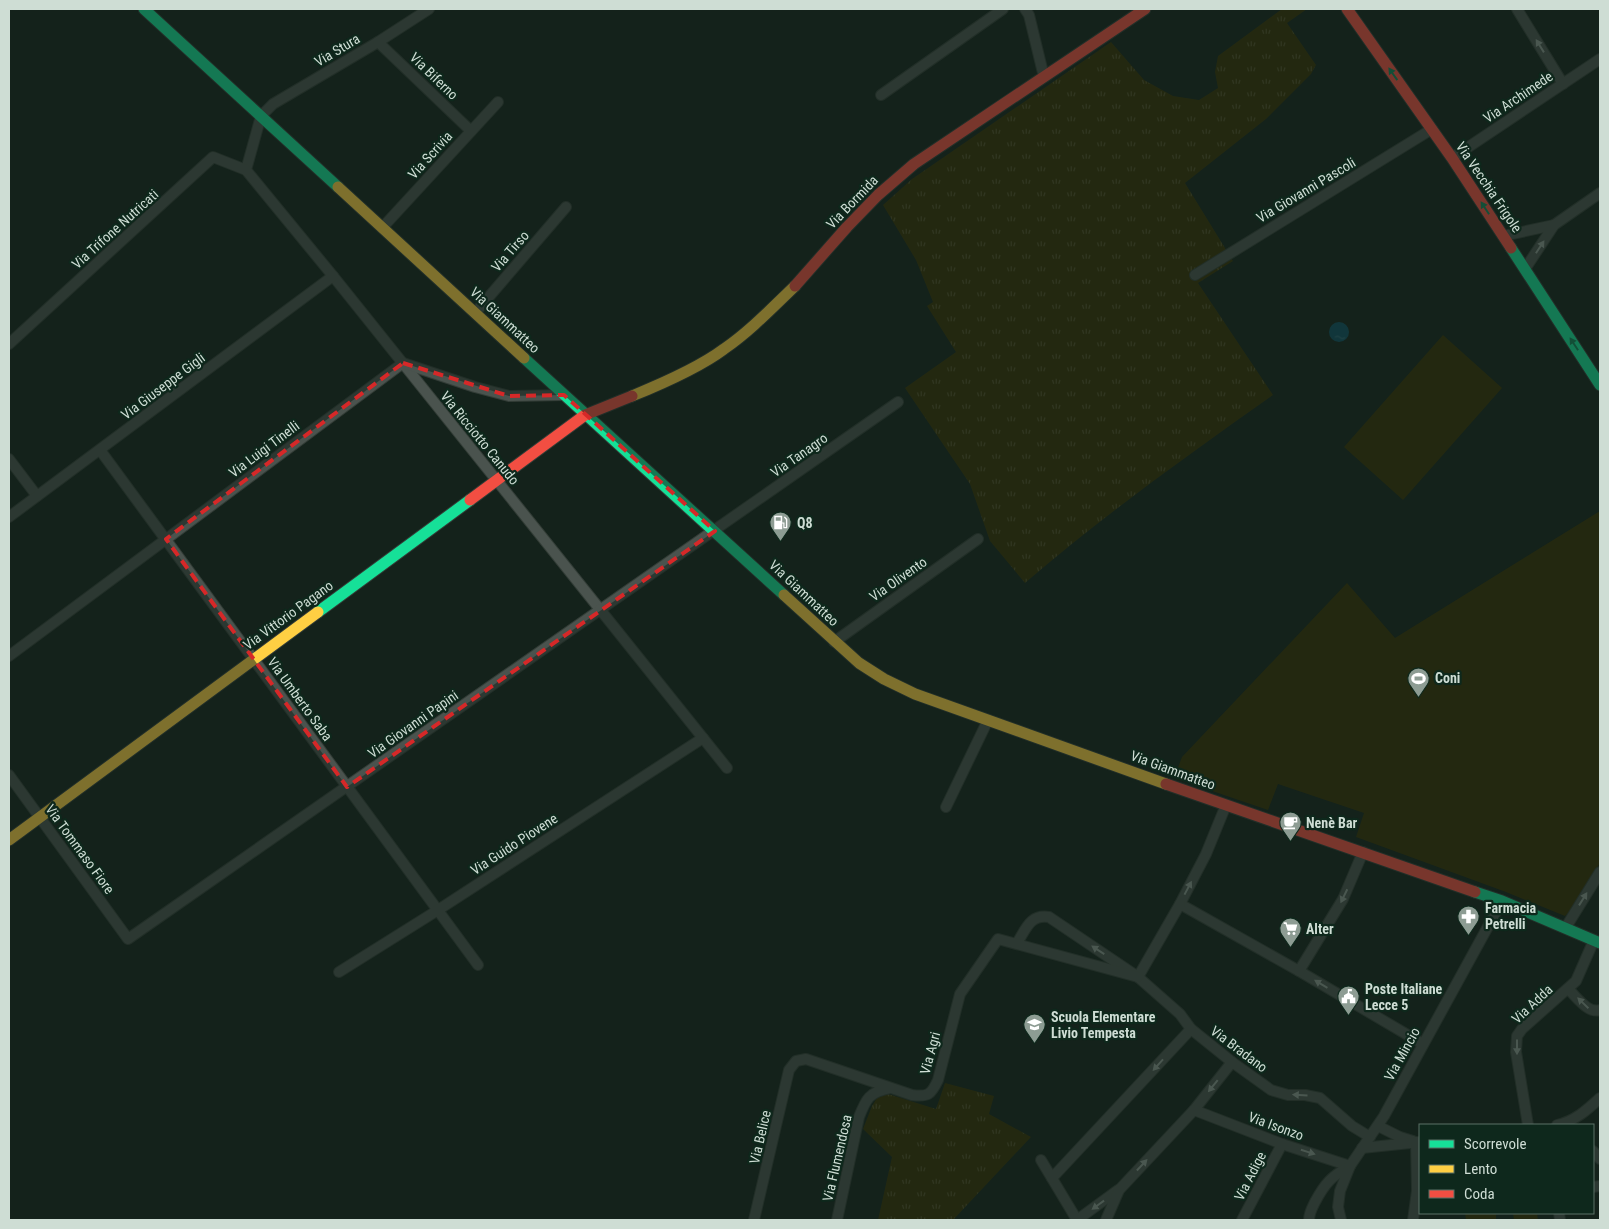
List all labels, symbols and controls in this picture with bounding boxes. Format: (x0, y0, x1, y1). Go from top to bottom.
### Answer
street label: Via Stura (312, 30, 362, 70)
one-way arrow (1535, 40, 1545, 53)
street label: Via Biferno (407, 49, 461, 103)
one-way arrow (1388, 67, 1398, 81)
street label: Via Archimede (1480, 68, 1556, 126)
street label: Via Scrivia (405, 128, 455, 182)
street label: Via Vecchia Frigole (1453, 139, 1525, 236)
street label: Via Giovanni Pascoli (1254, 154, 1358, 226)
street label: Via Bormida (823, 172, 881, 232)
street label: Via Trifone Nutricati (69, 186, 161, 272)
one-way arrow (1480, 201, 1490, 215)
street label: Via Tirso (488, 227, 532, 275)
one-way arrow (1535, 240, 1544, 254)
street label: Via Giammatteo (467, 284, 543, 356)
one-way arrow (1569, 337, 1579, 351)
street label: Via Giuseppe Gigli (118, 349, 208, 423)
street label: Via Ricciotto Canudo (437, 388, 523, 488)
street label: Via Luigi Tinelli (226, 417, 302, 481)
street label: Via Tanagro (768, 430, 830, 480)
fuel station icon: Q8 (769, 511, 793, 542)
place label: Q8 (797, 515, 813, 531)
street label: Via Olivento (866, 553, 930, 605)
street label: Via Giammatteo (766, 557, 842, 629)
street label: Via Vittorio Pagano (240, 577, 336, 653)
street label: Via Umberto Saba (264, 654, 336, 744)
sports icon: Coni (1407, 666, 1431, 697)
place label: Coni (1435, 670, 1460, 686)
street label: Via Giovanni Papini (365, 687, 461, 761)
street label: Via Giammatteo (1129, 747, 1217, 793)
street label: Via Tommaso Fiore (42, 801, 118, 897)
street label: Via Guido Piovene (468, 810, 561, 878)
cafe icon: Nenè Bar (1278, 811, 1302, 842)
place label: Nenè Bar (1306, 815, 1358, 831)
one-way arrow (1184, 881, 1192, 895)
one-way arrow (1340, 889, 1348, 904)
one-way arrow (1578, 893, 1588, 906)
place label: Farmacia Petrelli (1485, 900, 1537, 932)
pharmacy icon: Farmacia Petrelli (1457, 904, 1481, 935)
supermarket icon: Alter (1278, 917, 1302, 948)
place label: Alter (1306, 921, 1334, 937)
one-way arrow (1091, 945, 1104, 955)
one-way arrow (1315, 980, 1328, 989)
place label: Poste Italiane Lecce 5 (1365, 981, 1443, 1013)
street label: Via Adda (1508, 981, 1556, 1027)
public building icon: Poste Italiane Lecce 5 (1337, 985, 1361, 1016)
one-way arrow (1577, 997, 1589, 1009)
place label: Scuola Elementare Livio Tempesta (1051, 1009, 1156, 1041)
school or university icon: Scuola Elementare Livio Tempesta (1023, 1013, 1047, 1044)
street label: Via Bradano (1208, 1023, 1270, 1075)
street label: Via Mincio (1381, 1025, 1423, 1083)
street label: Via Agri (917, 1030, 943, 1076)
one-way arrow (1513, 1039, 1521, 1055)
one-way arrow (1153, 1059, 1164, 1072)
one-way arrow (1208, 1079, 1218, 1093)
one-way arrow (1292, 1091, 1308, 1099)
street label: Via Belice (746, 1108, 774, 1165)
street label: Via Isonzo (1246, 1109, 1306, 1143)
street label: Via Flumendosa (819, 1113, 855, 1203)
legend (1419, 1124, 1594, 1214)
text: Scorrevole (1464, 1135, 1526, 1153)
street label: Via Adige (1231, 1149, 1269, 1203)
one-way arrow (1300, 1149, 1315, 1157)
one-way arrow (1136, 1160, 1148, 1172)
text: Lento (1464, 1160, 1497, 1178)
text: Coda (1464, 1185, 1495, 1203)
one-way arrow (1091, 1200, 1105, 1210)

